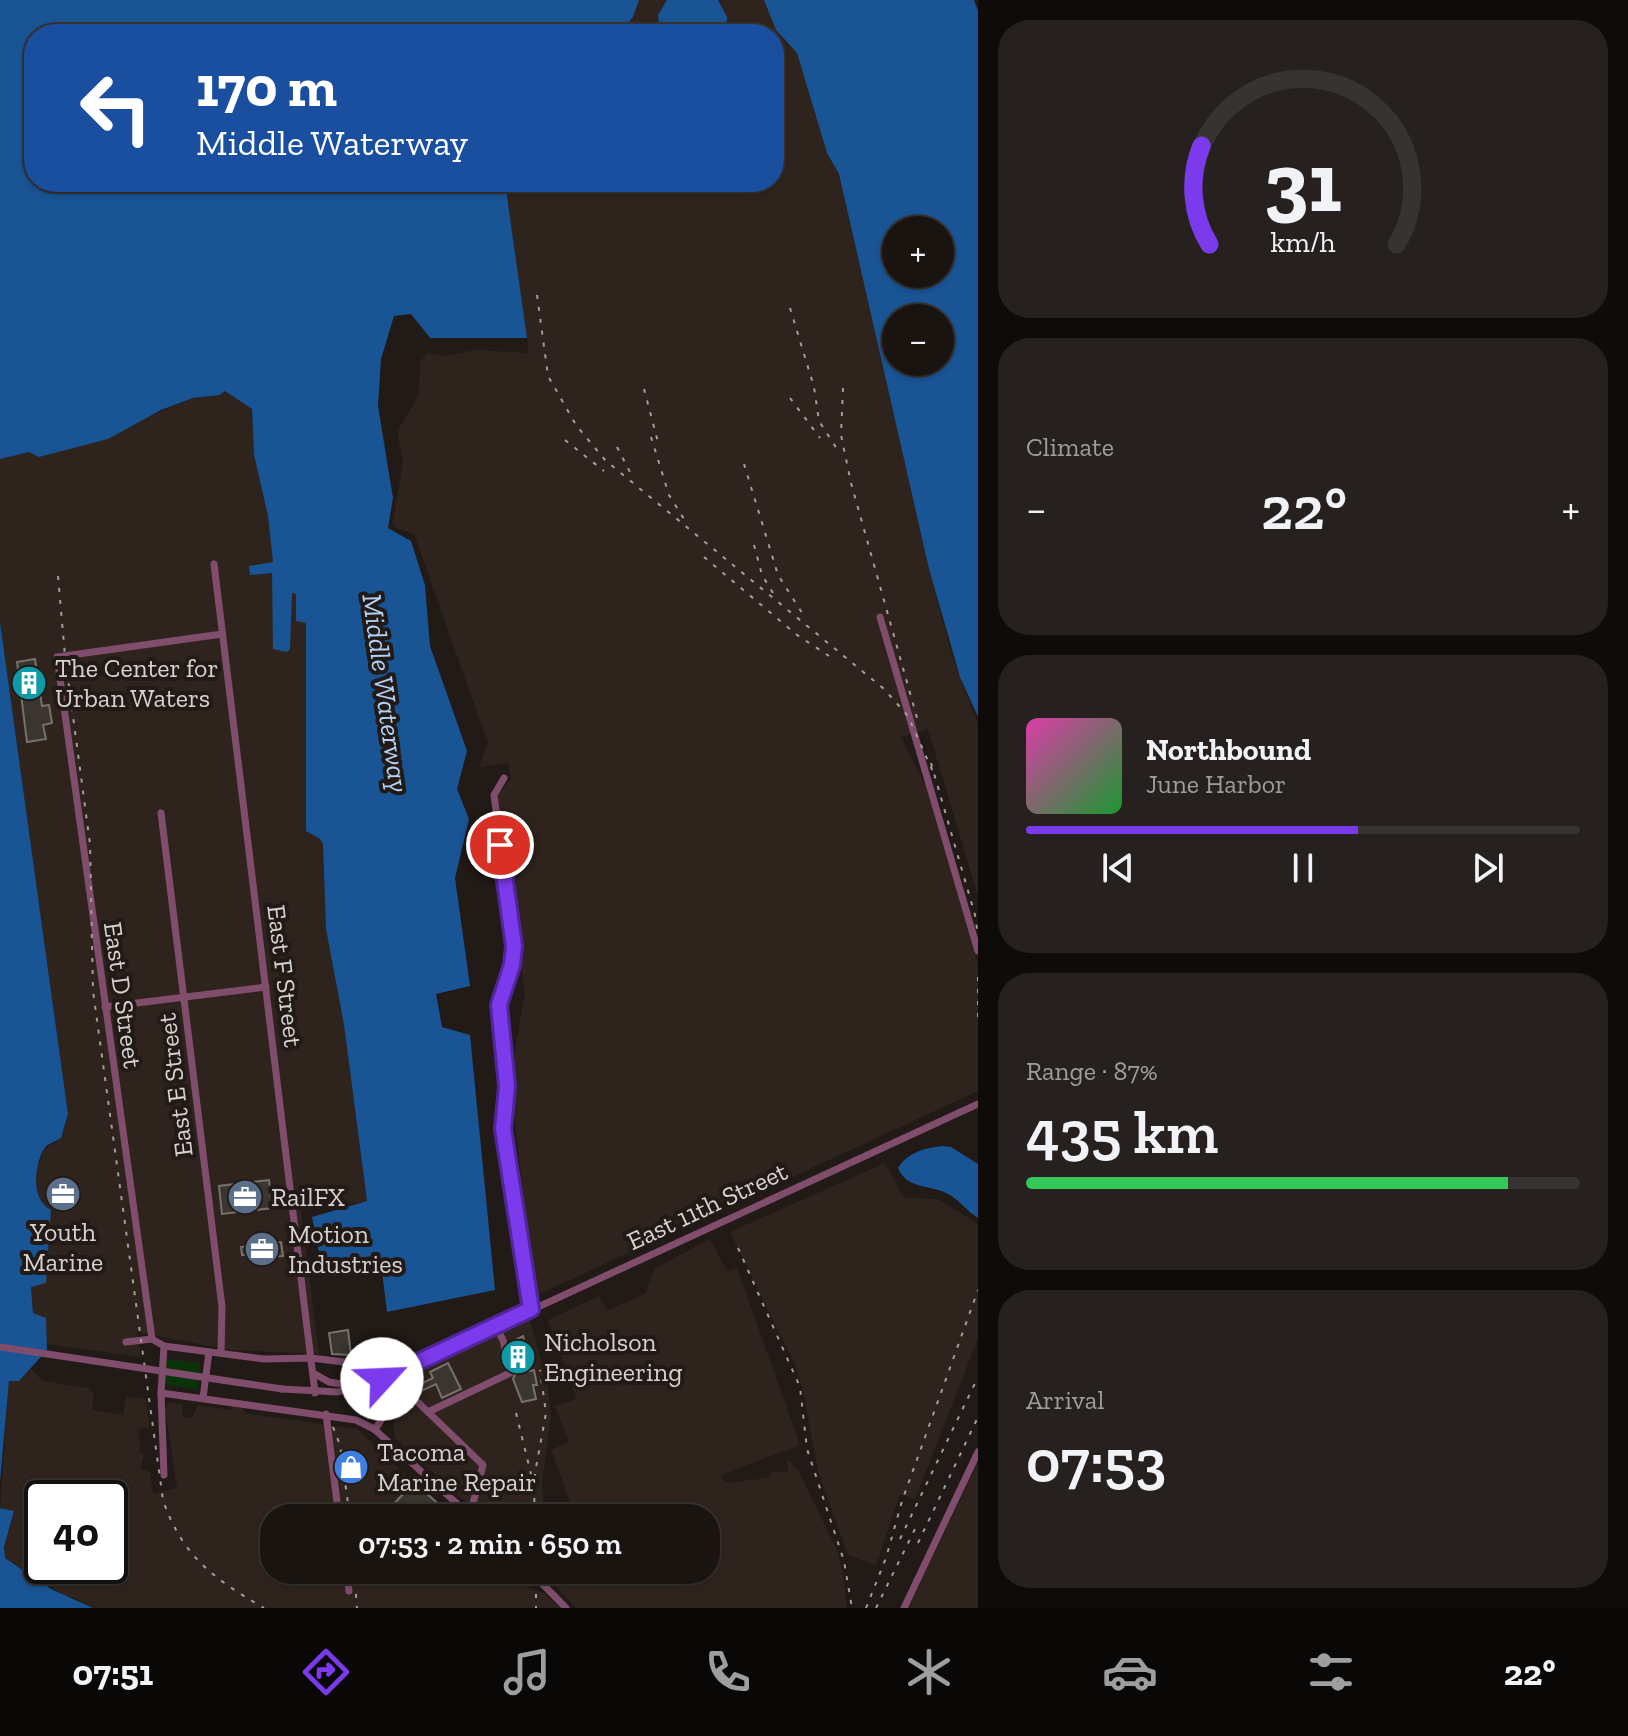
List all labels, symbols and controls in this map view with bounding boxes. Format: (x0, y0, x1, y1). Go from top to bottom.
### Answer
text: 170 m (196, 53, 337, 120)
icon: left (64, 56, 168, 160)
text: Middle Waterway (196, 121, 468, 164)
text: 31 (1264, 131, 1342, 231)
map controls (882, 216, 954, 376)
button: + (882, 216, 954, 288)
text: km/h (1270, 225, 1336, 259)
button: − (882, 304, 954, 376)
text: Climate (1026, 431, 1114, 463)
text: 22° (1261, 472, 1347, 544)
text: − (1026, 482, 1047, 535)
text: + (1561, 482, 1580, 535)
water label: Middle Waterway (355, 592, 416, 795)
place label: The Center for Urban Waters (55, 652, 218, 714)
building icon: The Center for Urban Waters (10, 664, 48, 702)
text: Northbound (1146, 732, 1311, 768)
text: June Harbor (1146, 768, 1286, 800)
pin (466, 811, 534, 879)
icon: arrive (478, 823, 522, 867)
icon: previous (1096, 846, 1140, 890)
icon: pause (1281, 846, 1325, 890)
icon: next (1466, 846, 1510, 890)
street label: East F Street (260, 903, 310, 1049)
street label: East D Street (97, 920, 149, 1071)
street label: East E Street (150, 1011, 200, 1159)
text: Range · 87% (1026, 1055, 1158, 1087)
text: 435 km (1026, 1096, 1218, 1168)
street label: East 11th Street (622, 1155, 793, 1257)
office icon: Youth Marine (44, 1175, 82, 1213)
office icon: RailFX (226, 1178, 264, 1216)
place label: RailFX (271, 1181, 345, 1213)
place label: Youth Marine (23, 1216, 103, 1278)
place label: Motion Industries (288, 1218, 403, 1280)
office icon: Motion Industries (243, 1230, 281, 1268)
place label: Nicholson Engineering (544, 1326, 682, 1388)
position arrow (340, 1337, 424, 1421)
building icon: Nicholson Engineering (499, 1338, 537, 1376)
text: Arrival (1026, 1384, 1104, 1416)
text: 07:53 (1026, 1425, 1166, 1497)
place label: Tacoma Marine Repair (377, 1436, 536, 1498)
shop icon: Tacoma Marine Repair (332, 1448, 370, 1486)
speed limit sign: 40 (24, 1480, 128, 1584)
text: 07:53 · 2 min · 650 m (358, 1526, 622, 1562)
icon: directions (298, 1644, 354, 1700)
icon: music (499, 1644, 555, 1700)
icon: phone (700, 1644, 756, 1700)
icon: climate (901, 1644, 957, 1700)
icon: car (1102, 1644, 1158, 1700)
icon: filters (1303, 1644, 1359, 1700)
text: 07:51 (72, 1651, 153, 1694)
text: 22° (1504, 1651, 1555, 1694)

